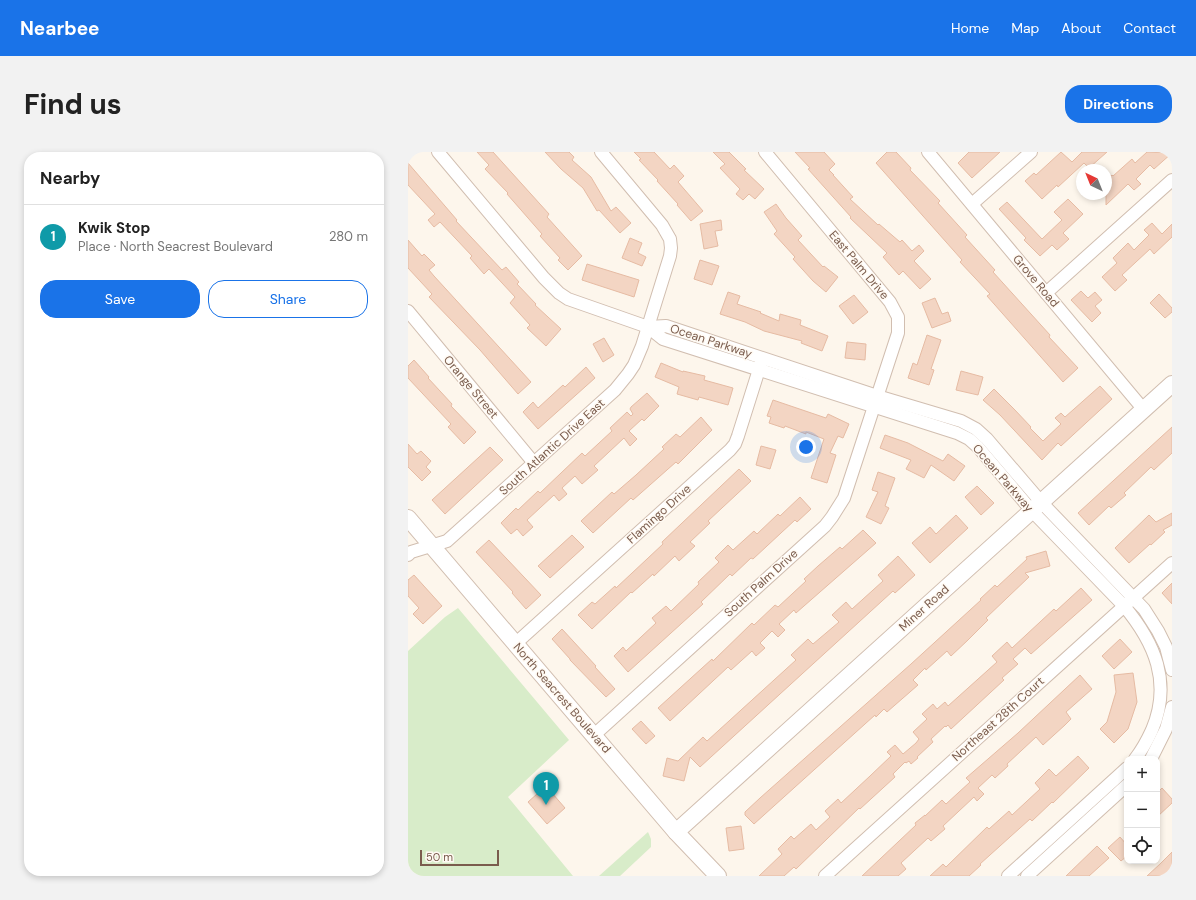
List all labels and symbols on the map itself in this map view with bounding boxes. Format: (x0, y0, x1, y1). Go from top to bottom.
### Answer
north arrow (1076, 164, 1112, 200)
street label: East Palm Drive (826, 227, 893, 303)
street label: Grove Road (1009, 251, 1063, 311)
street label: Ocean Parkway (668, 320, 754, 362)
street label: Orange Street (440, 352, 502, 422)
street label: South Atlantic Drive East (496, 395, 608, 499)
your location (796, 437, 816, 457)
street label: Ocean Parkway (969, 441, 1037, 516)
street label: Flamingo Drive (623, 481, 695, 547)
street label: South Palm Drive (721, 546, 801, 620)
street label: Miner Road (896, 581, 952, 635)
street label: North Seacrest Boulevard (510, 639, 614, 757)
street label: Northeast 28th Court (948, 673, 1048, 765)
pin: 1 (533, 772, 559, 805)
scale bar (420, 848, 499, 867)

